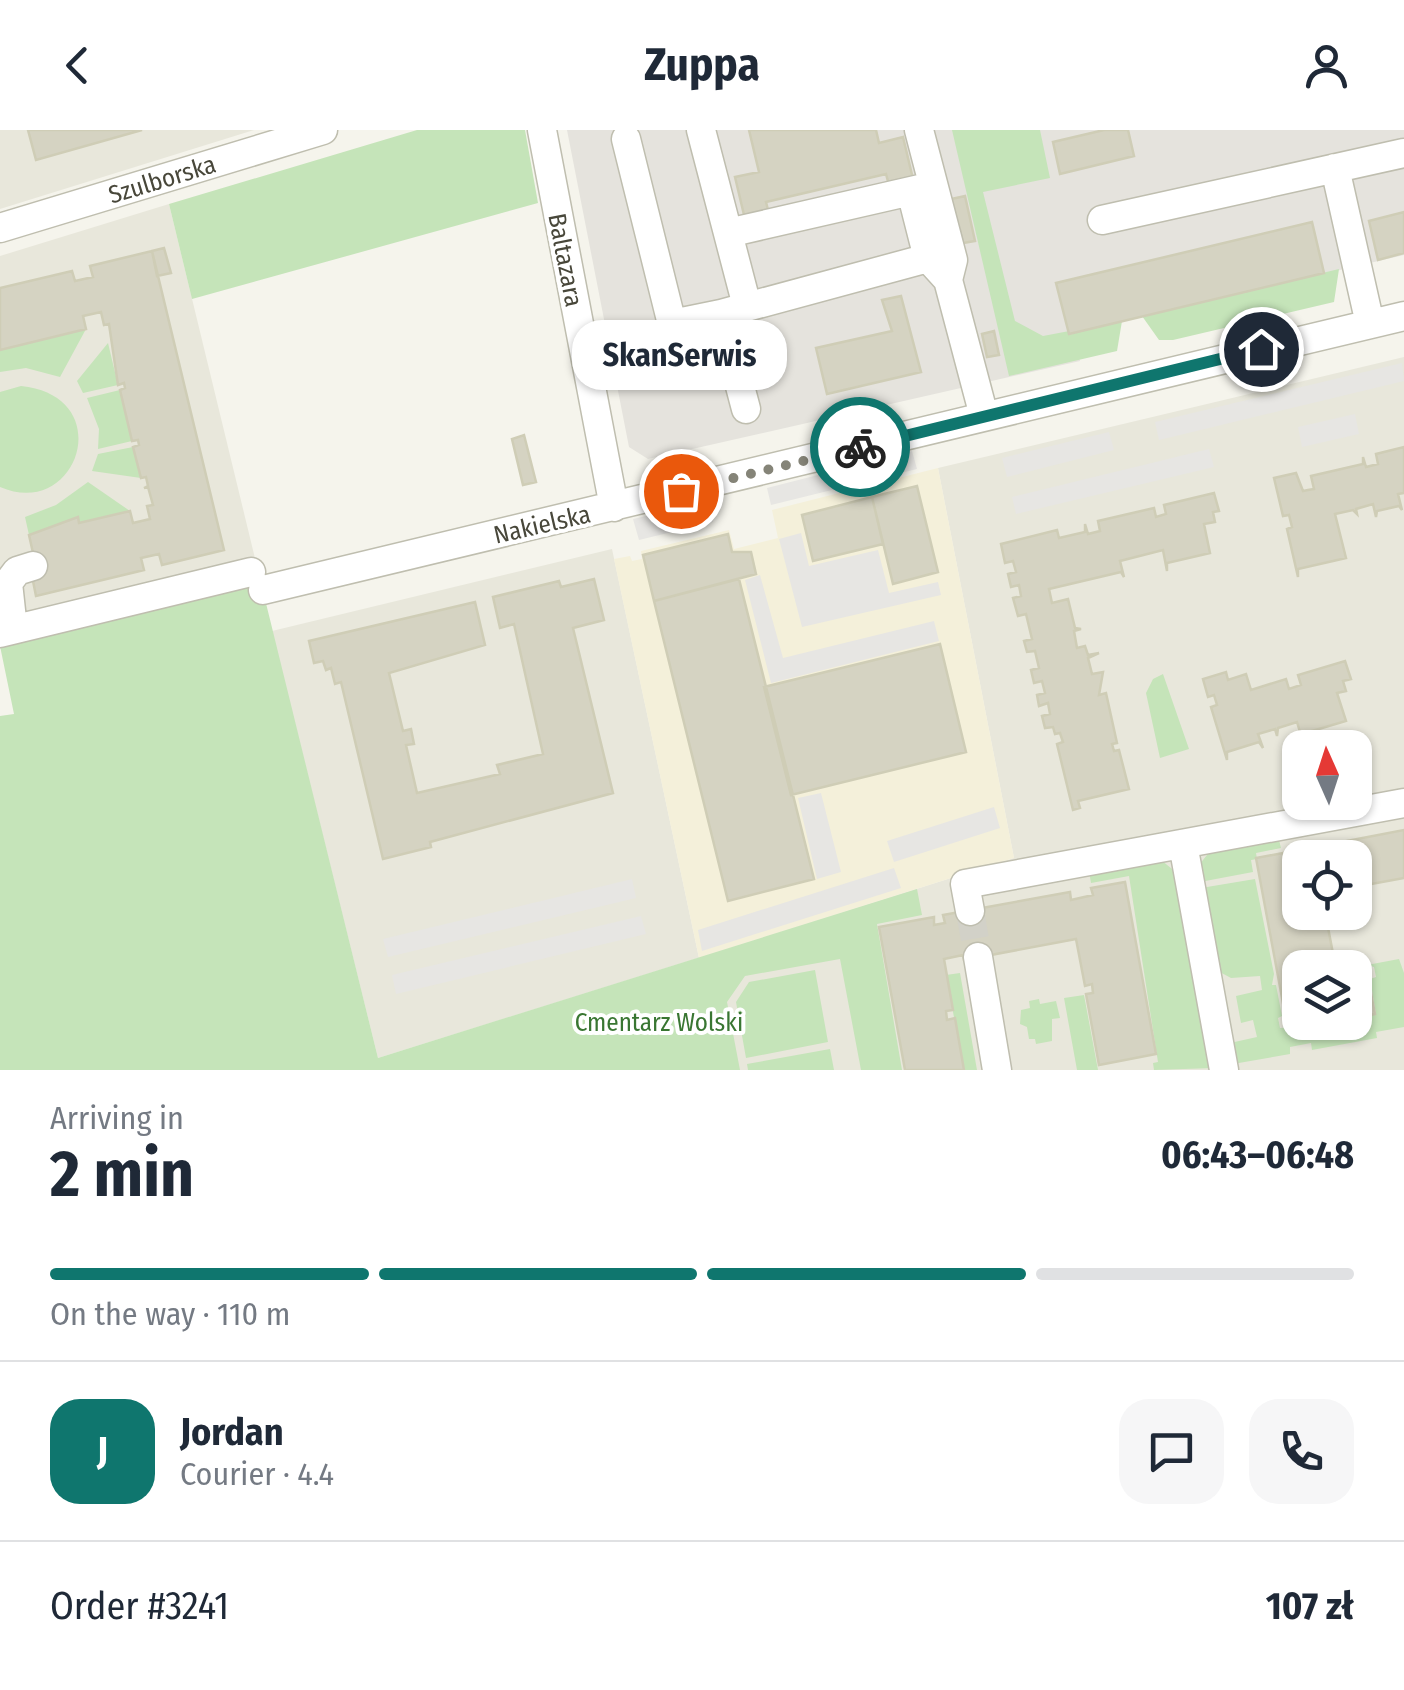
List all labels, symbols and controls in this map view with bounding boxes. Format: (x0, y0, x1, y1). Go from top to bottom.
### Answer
icon: back (50, 38, 105, 93)
text: Zuppa (644, 38, 760, 92)
icon: person (1299, 38, 1354, 93)
street label: Szulborska (105, 149, 220, 210)
street label: Baltazara (541, 211, 589, 309)
pin (1219, 307, 1304, 392)
callout: SkanSerwis (574, 321, 788, 391)
icon: home (1234, 322, 1289, 377)
text: SkanSerwis (603, 336, 756, 374)
courier (810, 397, 910, 497)
icon: bike (833, 420, 888, 475)
pin (639, 449, 724, 534)
icon: bag (654, 464, 709, 519)
street label: Nakielska (491, 499, 594, 551)
north arrow (1282, 730, 1372, 820)
map controls (1282, 730, 1372, 1040)
button: locate (1282, 840, 1372, 930)
button: layers (1282, 950, 1372, 1040)
park label: Cmentarz Wolski (575, 1008, 743, 1038)
text: Arriving in (50, 1099, 184, 1137)
text: 06:43–06:48 (1161, 1132, 1354, 1178)
text: 2 min (50, 1135, 194, 1213)
text: On the way · 110 m (50, 1295, 290, 1333)
button: chat (1119, 1399, 1224, 1504)
button: phone (1249, 1399, 1354, 1504)
text: Jordan (180, 1409, 284, 1455)
text: J (97, 1428, 108, 1474)
text: Courier · 4.4 (180, 1455, 334, 1493)
text: Order #3241 (50, 1583, 229, 1629)
text: 107 zł (1266, 1583, 1354, 1629)

